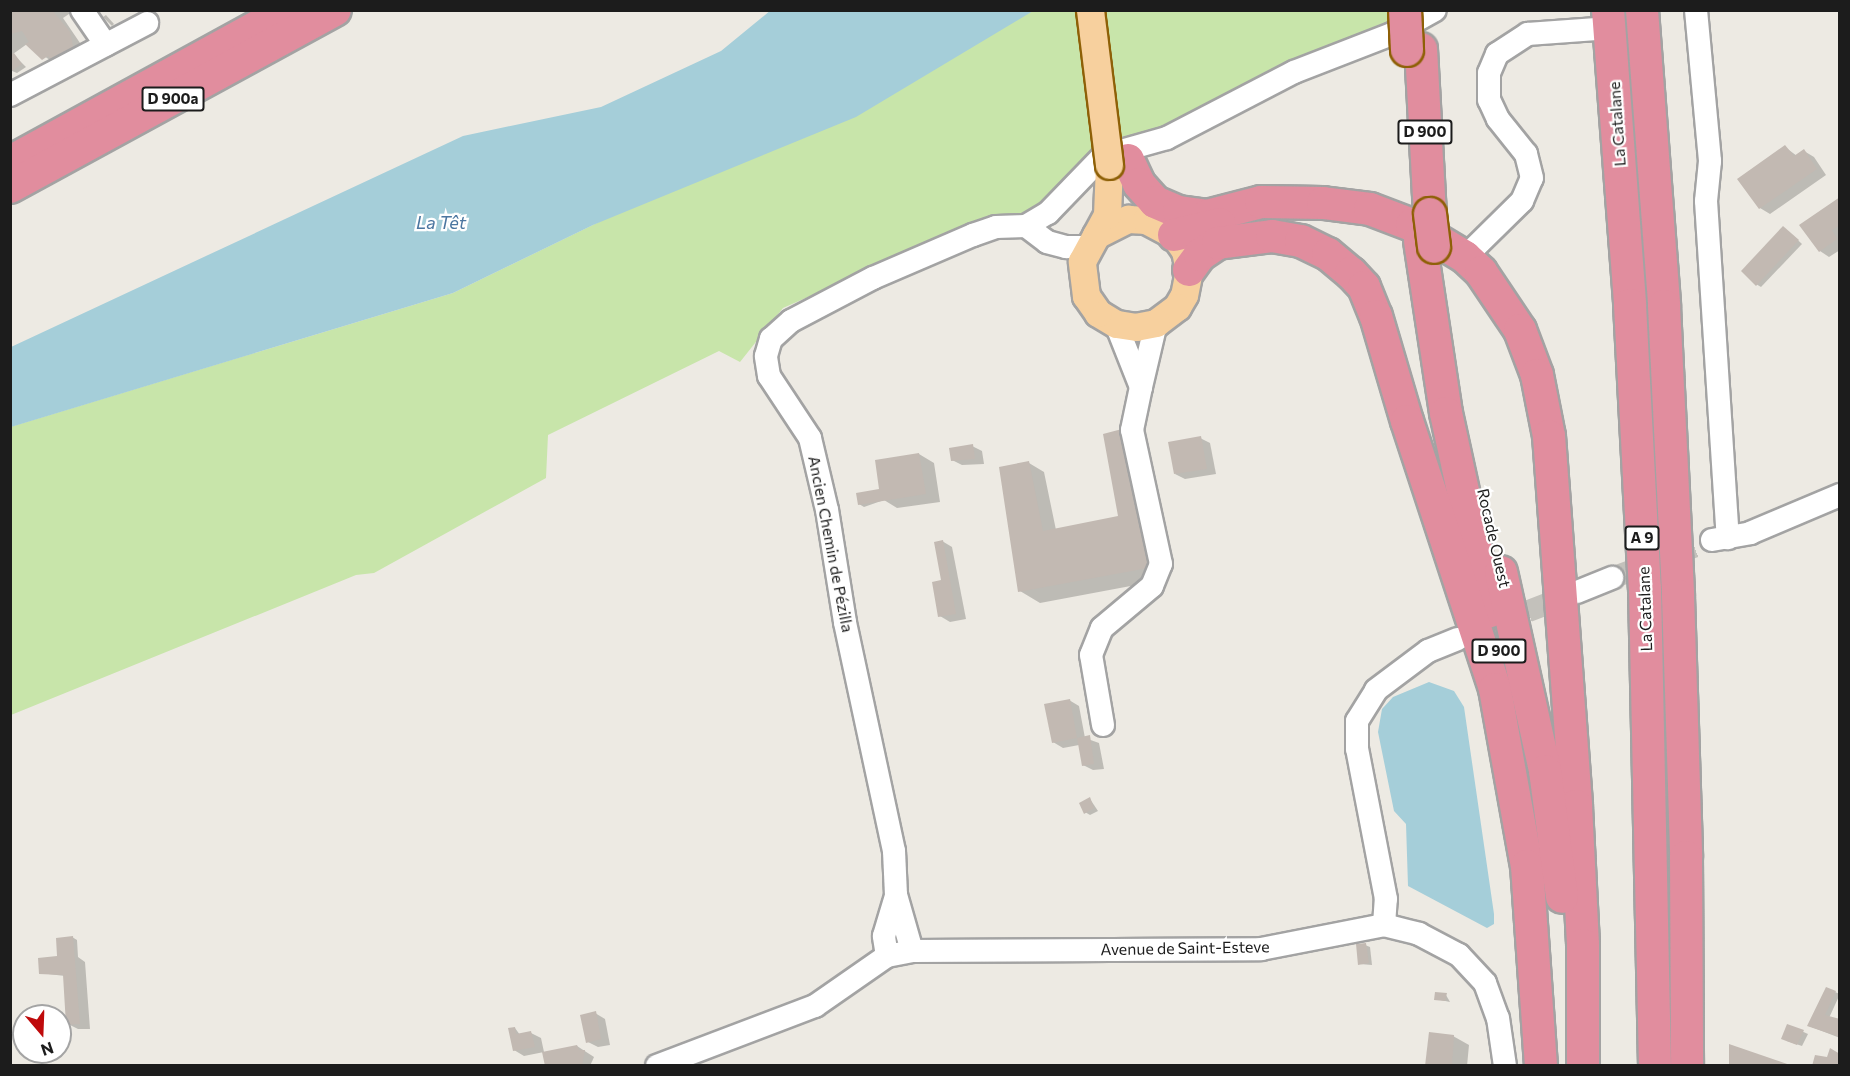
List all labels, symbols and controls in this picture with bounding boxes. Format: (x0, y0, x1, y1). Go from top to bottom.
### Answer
street label: La Catalane (1604, 81, 1630, 167)
road number: D 900a (142, 87, 204, 111)
road number: D 900 (1396, 120, 1454, 144)
water label: La Têt (416, 211, 466, 233)
street label: Ancien Chemin de Pézilla (804, 454, 858, 634)
street label: Rocade Ouest (1473, 487, 1515, 589)
road number: A 9 (1624, 526, 1660, 550)
street label: La Catalane (1634, 566, 1656, 652)
road number: D 900 (1470, 639, 1528, 663)
street label: Avenue de Saint-Esteve (1100, 937, 1270, 959)
north arrow (12, 1004, 72, 1064)
text: N (39, 1039, 56, 1061)

